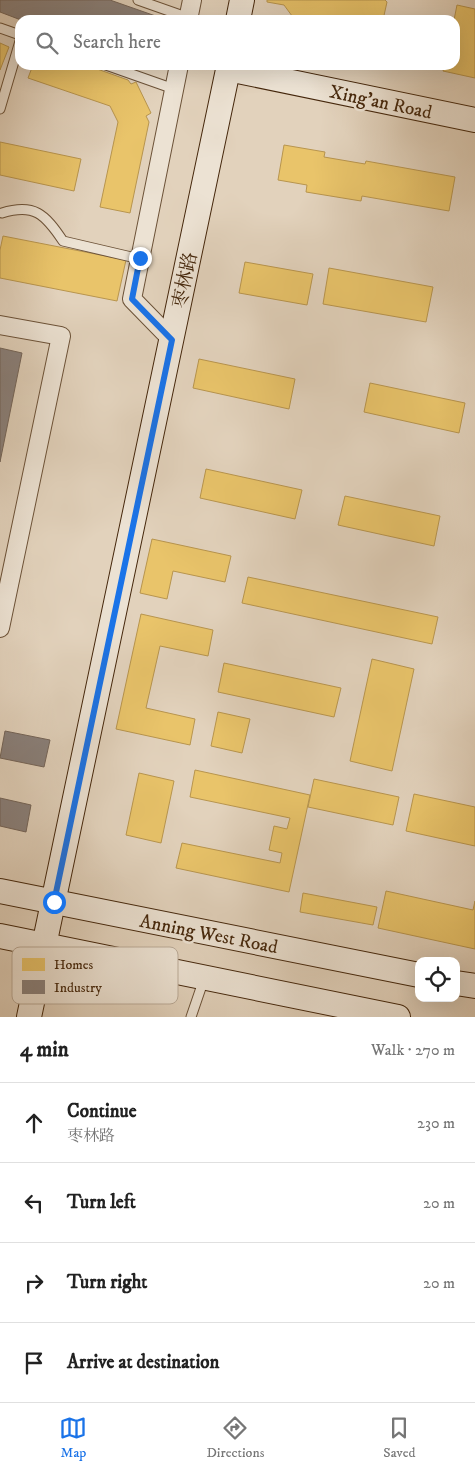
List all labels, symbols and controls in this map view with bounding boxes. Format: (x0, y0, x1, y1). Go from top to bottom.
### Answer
search box (15, 15, 460, 70)
icon: search (33, 29, 61, 57)
text: Search here (73, 31, 161, 54)
street label: Xing'an Road (327, 80, 435, 125)
route end (129, 247, 152, 270)
street label: 枣林路 (168, 250, 203, 311)
route start (43, 891, 66, 914)
street label: Anning West Road (138, 910, 280, 959)
legend (12, 947, 178, 1004)
text: Homes (54, 956, 94, 974)
map controls (415, 957, 460, 1002)
button: locate (415, 957, 460, 1002)
text: Industry (54, 979, 102, 997)
text: 4 min (20, 1037, 69, 1063)
text: Walk · 270 m (371, 1040, 455, 1060)
text: Continue (67, 1100, 137, 1123)
icon: ahead (20, 1109, 48, 1137)
text: 230 m (417, 1113, 455, 1133)
text: 枣林路 (67, 1126, 115, 1146)
icon: left (20, 1189, 48, 1217)
text: Turn left (67, 1191, 136, 1214)
text: 20 m (423, 1193, 455, 1213)
icon: right (20, 1269, 48, 1297)
text: Turn right (67, 1271, 147, 1294)
text: 20 m (423, 1273, 455, 1293)
icon: arrive (20, 1349, 48, 1377)
text: Arrive at destination (67, 1351, 219, 1374)
tab: Map (59, 1414, 87, 1462)
tab: Directions (206, 1414, 264, 1462)
tab: Saved (383, 1414, 416, 1462)

